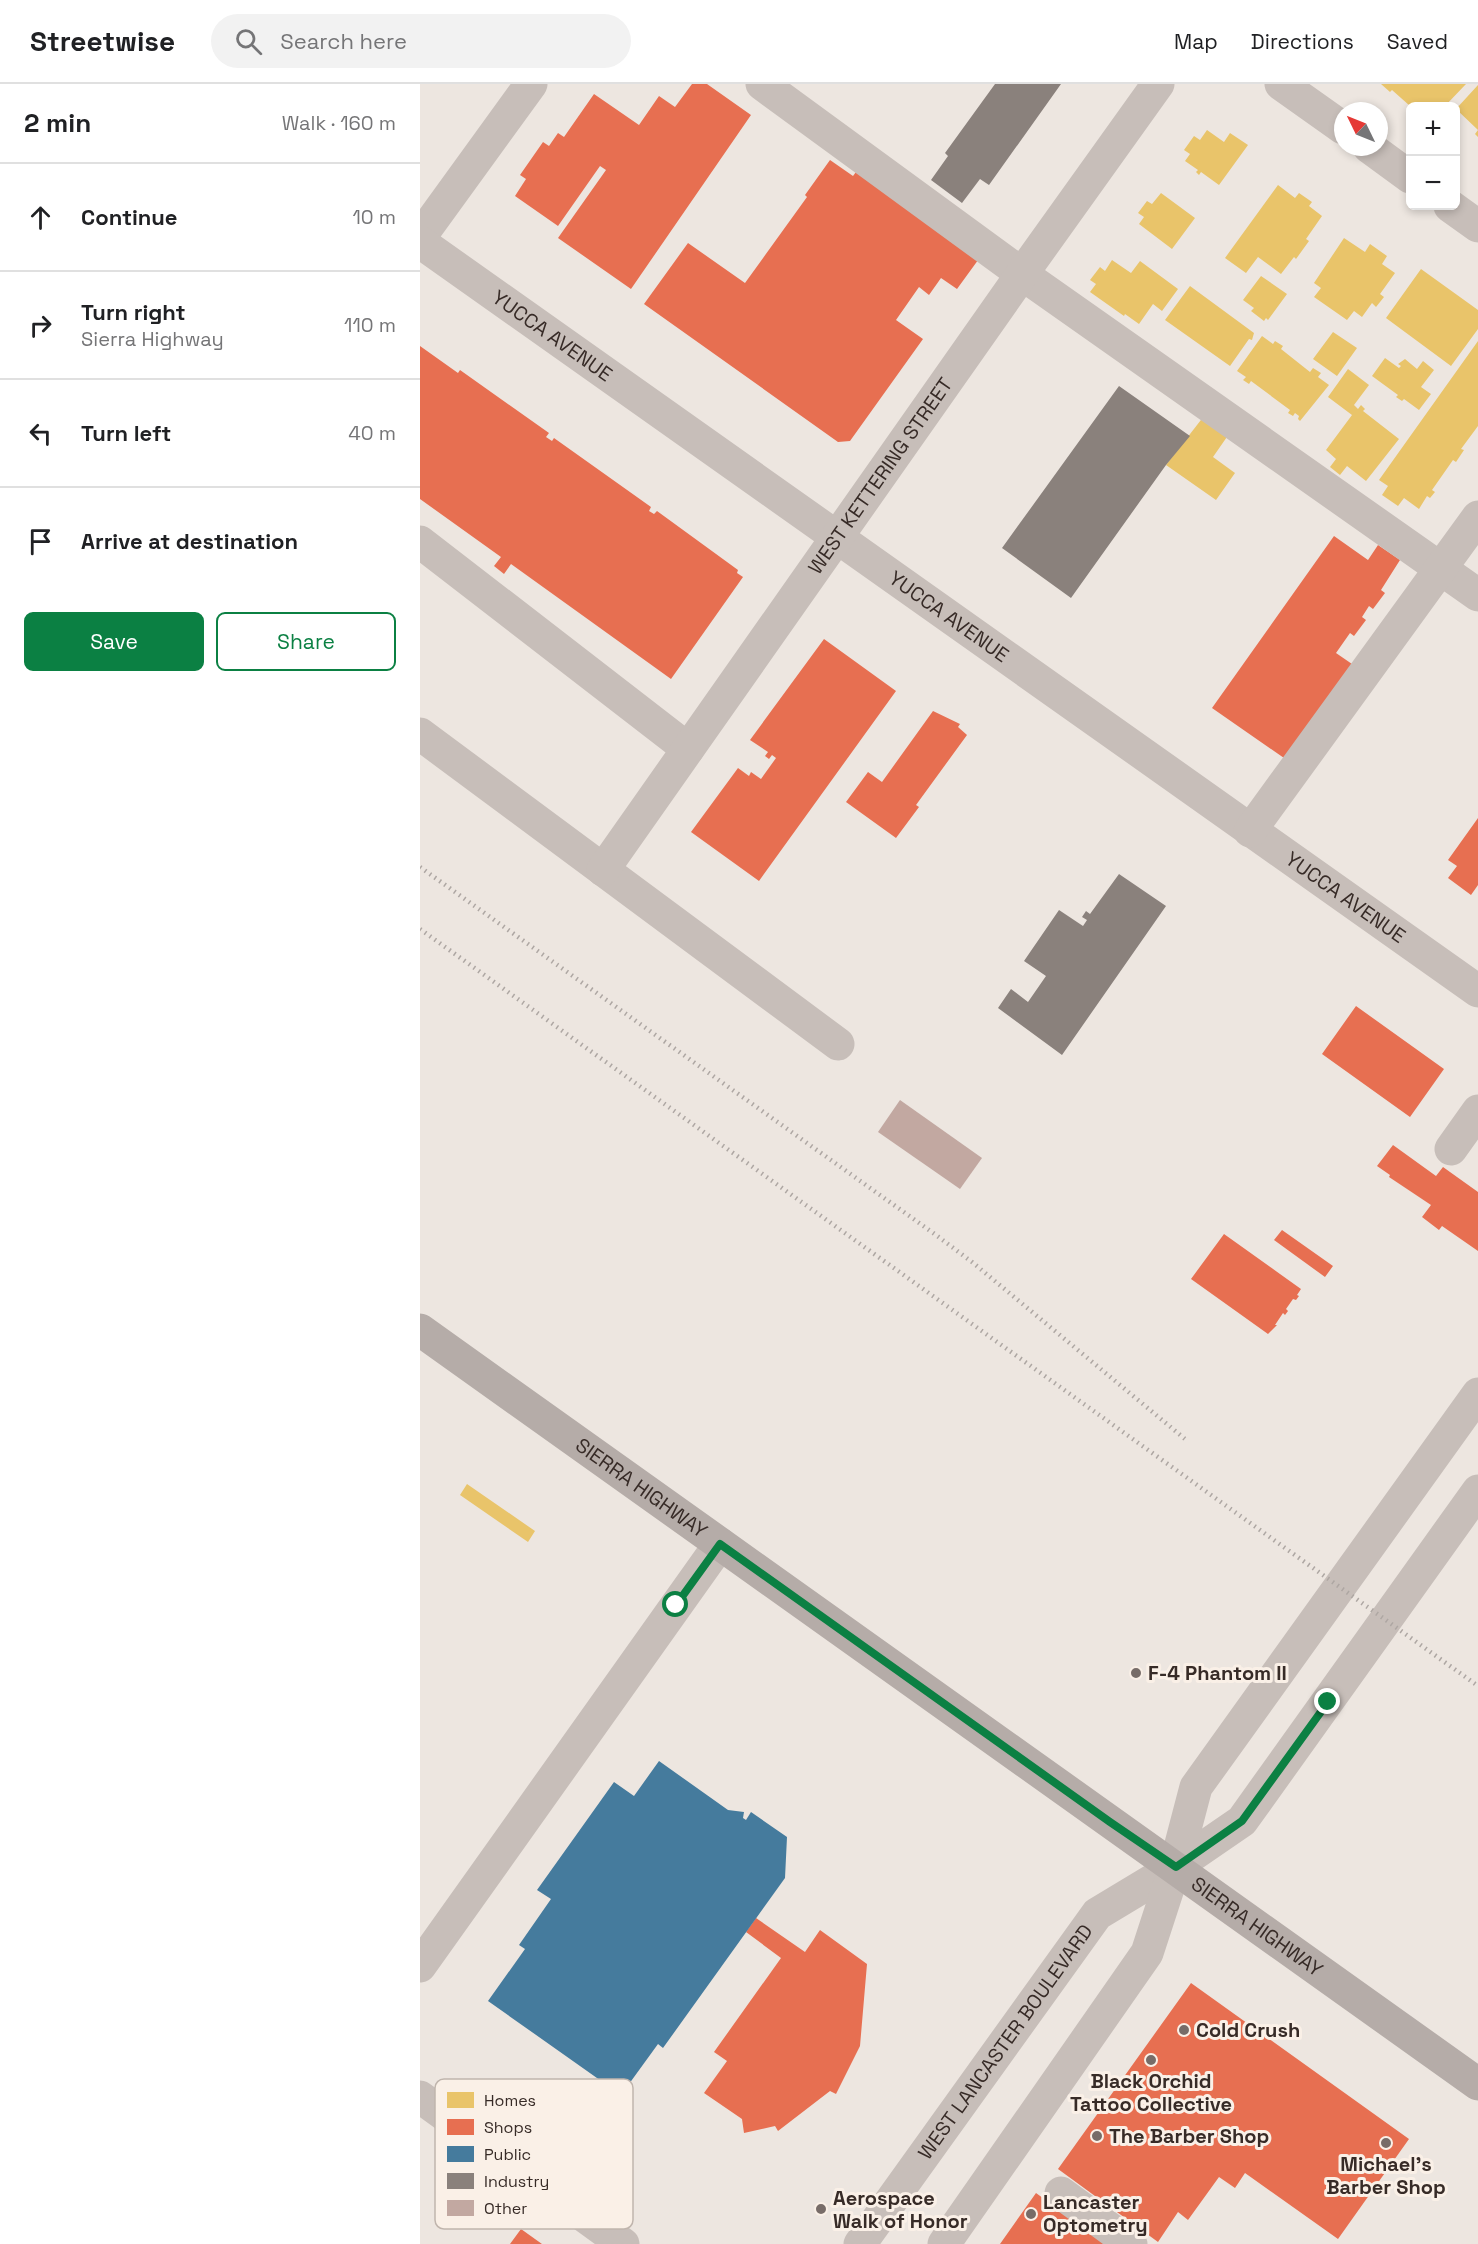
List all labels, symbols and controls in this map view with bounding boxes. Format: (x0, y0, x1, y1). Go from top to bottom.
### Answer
search box (211, 14, 631, 68)
text: Streetwise (30, 23, 175, 59)
icon: search (232, 25, 265, 58)
text: Search here (280, 27, 407, 55)
text: Map (1174, 28, 1218, 55)
text: Directions (1251, 28, 1354, 55)
text: Saved (1387, 28, 1448, 55)
north arrow (1334, 102, 1388, 156)
map controls (1406, 102, 1460, 210)
button: + (1406, 102, 1460, 156)
text: 2 min (24, 106, 91, 140)
text: Walk · 160 m (282, 110, 396, 136)
button: − (1406, 156, 1460, 210)
icon: ahead (24, 201, 57, 234)
text: Continue (81, 203, 177, 231)
text: 10 m (352, 204, 396, 230)
street label: YUCCA AVENUE (487, 284, 617, 387)
text: Turn right (81, 298, 186, 326)
icon: right (24, 309, 57, 342)
text: 110 m (344, 312, 396, 338)
text: Sierra Highway (81, 326, 224, 352)
street label: WEST KETTERING STREET (802, 372, 958, 579)
icon: left (24, 417, 57, 450)
text: Turn left (81, 419, 171, 447)
text: 40 m (348, 420, 396, 446)
icon: arrive (24, 525, 57, 558)
text: Arrive at destination (81, 527, 298, 555)
street label: YUCCA AVENUE (884, 565, 1014, 668)
button: Save (24, 612, 204, 671)
button: Share (216, 612, 396, 671)
street label: YUCCA AVENUE (1280, 846, 1411, 949)
street label: SIERRA HIGHWAY (571, 1432, 712, 1544)
route start (662, 1591, 688, 1617)
place label: F-4 Phantom II (1148, 1660, 1287, 1686)
marker: F-4 Phantom II (1129, 1666, 1143, 1680)
route end (1314, 1688, 1340, 1714)
street label: SIERRA HIGHWAY (1186, 1871, 1328, 1982)
street label: WEST LANCASTER BOULEVARD (912, 1919, 1098, 2164)
place label: Cold Crush (1196, 2017, 1300, 2043)
marker: Cold Crush (1177, 2023, 1191, 2037)
marker: Black Orchid Tattoo Collective (1144, 2053, 1158, 2067)
place label: Black Orchid Tattoo Collective (1070, 2068, 1232, 2117)
legend (435, 2079, 633, 2229)
text: Homes (484, 2090, 536, 2111)
text: Shops (484, 2117, 532, 2138)
place label: The Barber Shop (1109, 2123, 1269, 2149)
marker: The Barber Shop (1090, 2129, 1104, 2143)
marker: Michael's Barber Shop (1379, 2136, 1393, 2150)
text: Public (484, 2144, 531, 2165)
place label: Michael's Barber Shop (1326, 2151, 1446, 2200)
text: Industry (484, 2171, 549, 2192)
place label: Aerospace Walk of Honor (833, 2185, 968, 2234)
place label: Lancaster Optometry (1043, 2189, 1148, 2238)
text: Other (484, 2198, 527, 2219)
marker: Aerospace Walk of Honor (814, 2202, 828, 2216)
marker: Lancaster Optometry (1024, 2207, 1038, 2221)

